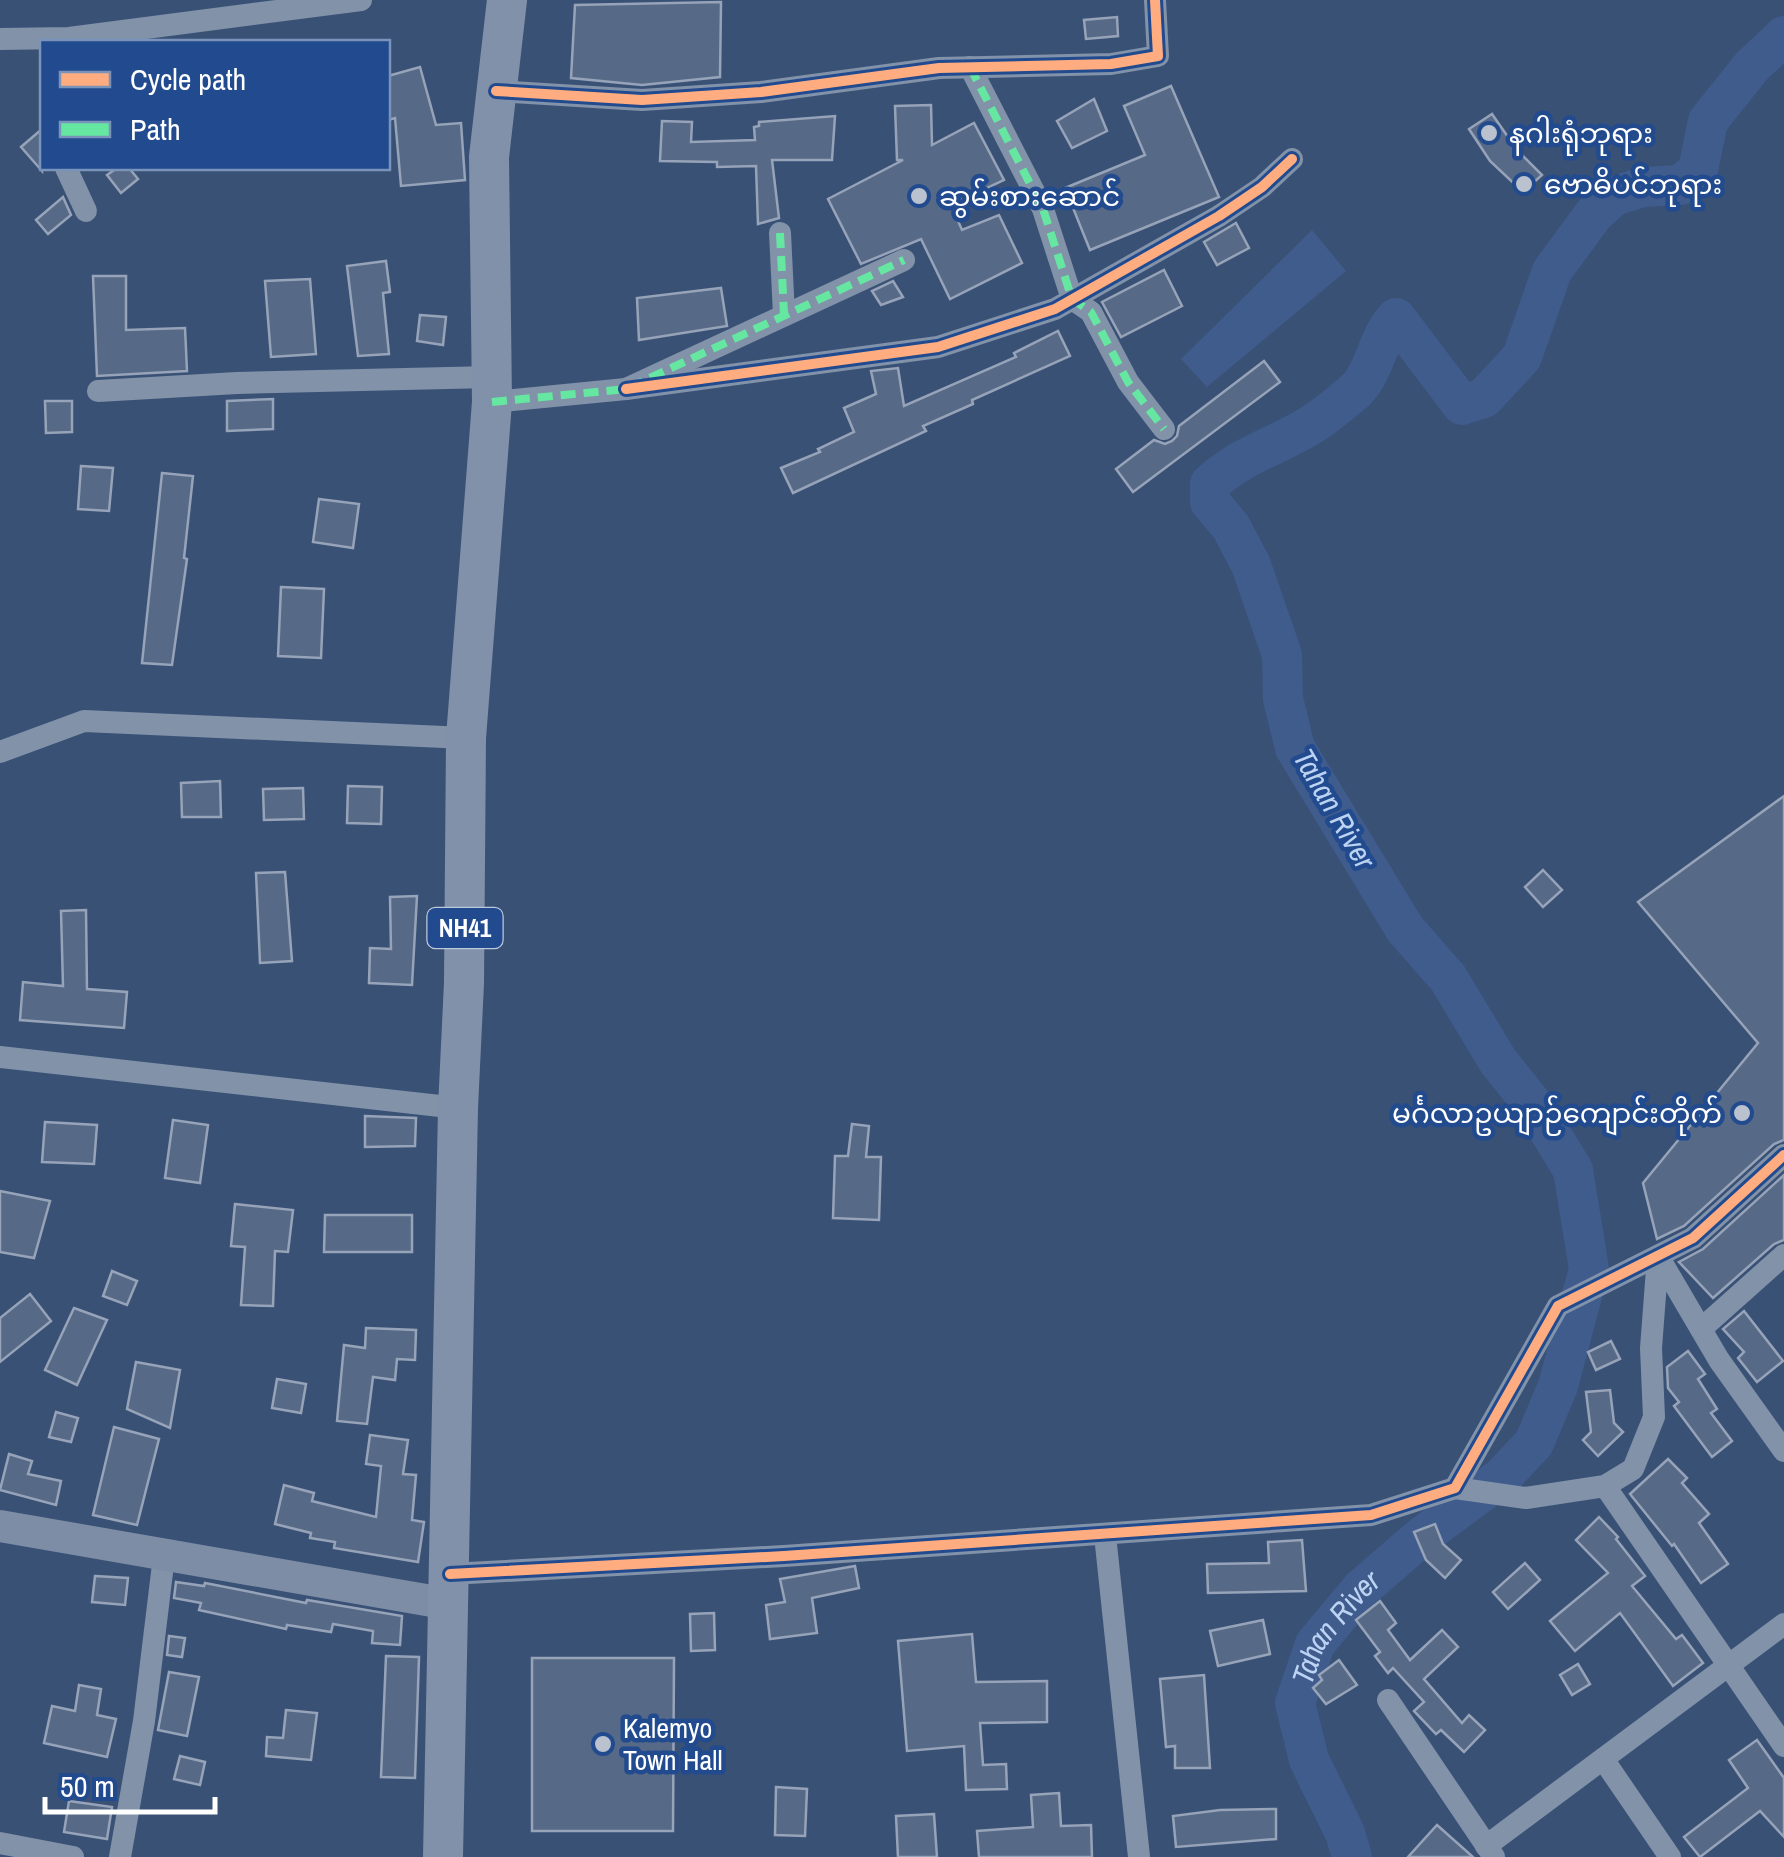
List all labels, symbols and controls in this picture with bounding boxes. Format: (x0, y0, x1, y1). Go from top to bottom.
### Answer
legend (40, 40, 390, 170)
text: Cycle path (130, 59, 246, 99)
text: Path (130, 109, 181, 149)
place label: နဂါးရုံဘုရား (1509, 114, 1653, 156)
marker: နဂါးရုံဘုရား (1478, 122, 1500, 144)
place label: ဗောဓိပင်ဘုရား (1544, 165, 1722, 207)
marker: ဗောဓိပင်ဘုရား (1513, 173, 1535, 195)
place label: ဆွမ်းစားဆောင် (939, 177, 1120, 218)
marker: ဆွမ်းစားဆောင် (908, 185, 930, 207)
water label: Tahan River (1285, 741, 1386, 876)
road number: NH41 (428, 908, 502, 948)
place label: မင်္ဂလာဥယျာဉ်ကျောင်းတိုက် (1392, 1094, 1722, 1136)
marker: မင်္ဂလာဥယျာဉ်ကျောင်းတိုက် (1731, 1102, 1753, 1124)
water label: Tahan River (1282, 1560, 1388, 1689)
place label: Kalemyo Town Hall (623, 1709, 723, 1779)
marker: Kalemyo Town Hall (592, 1733, 614, 1755)
scale bar (45, 1752, 215, 1814)
text: 50 m (60, 1766, 115, 1806)

